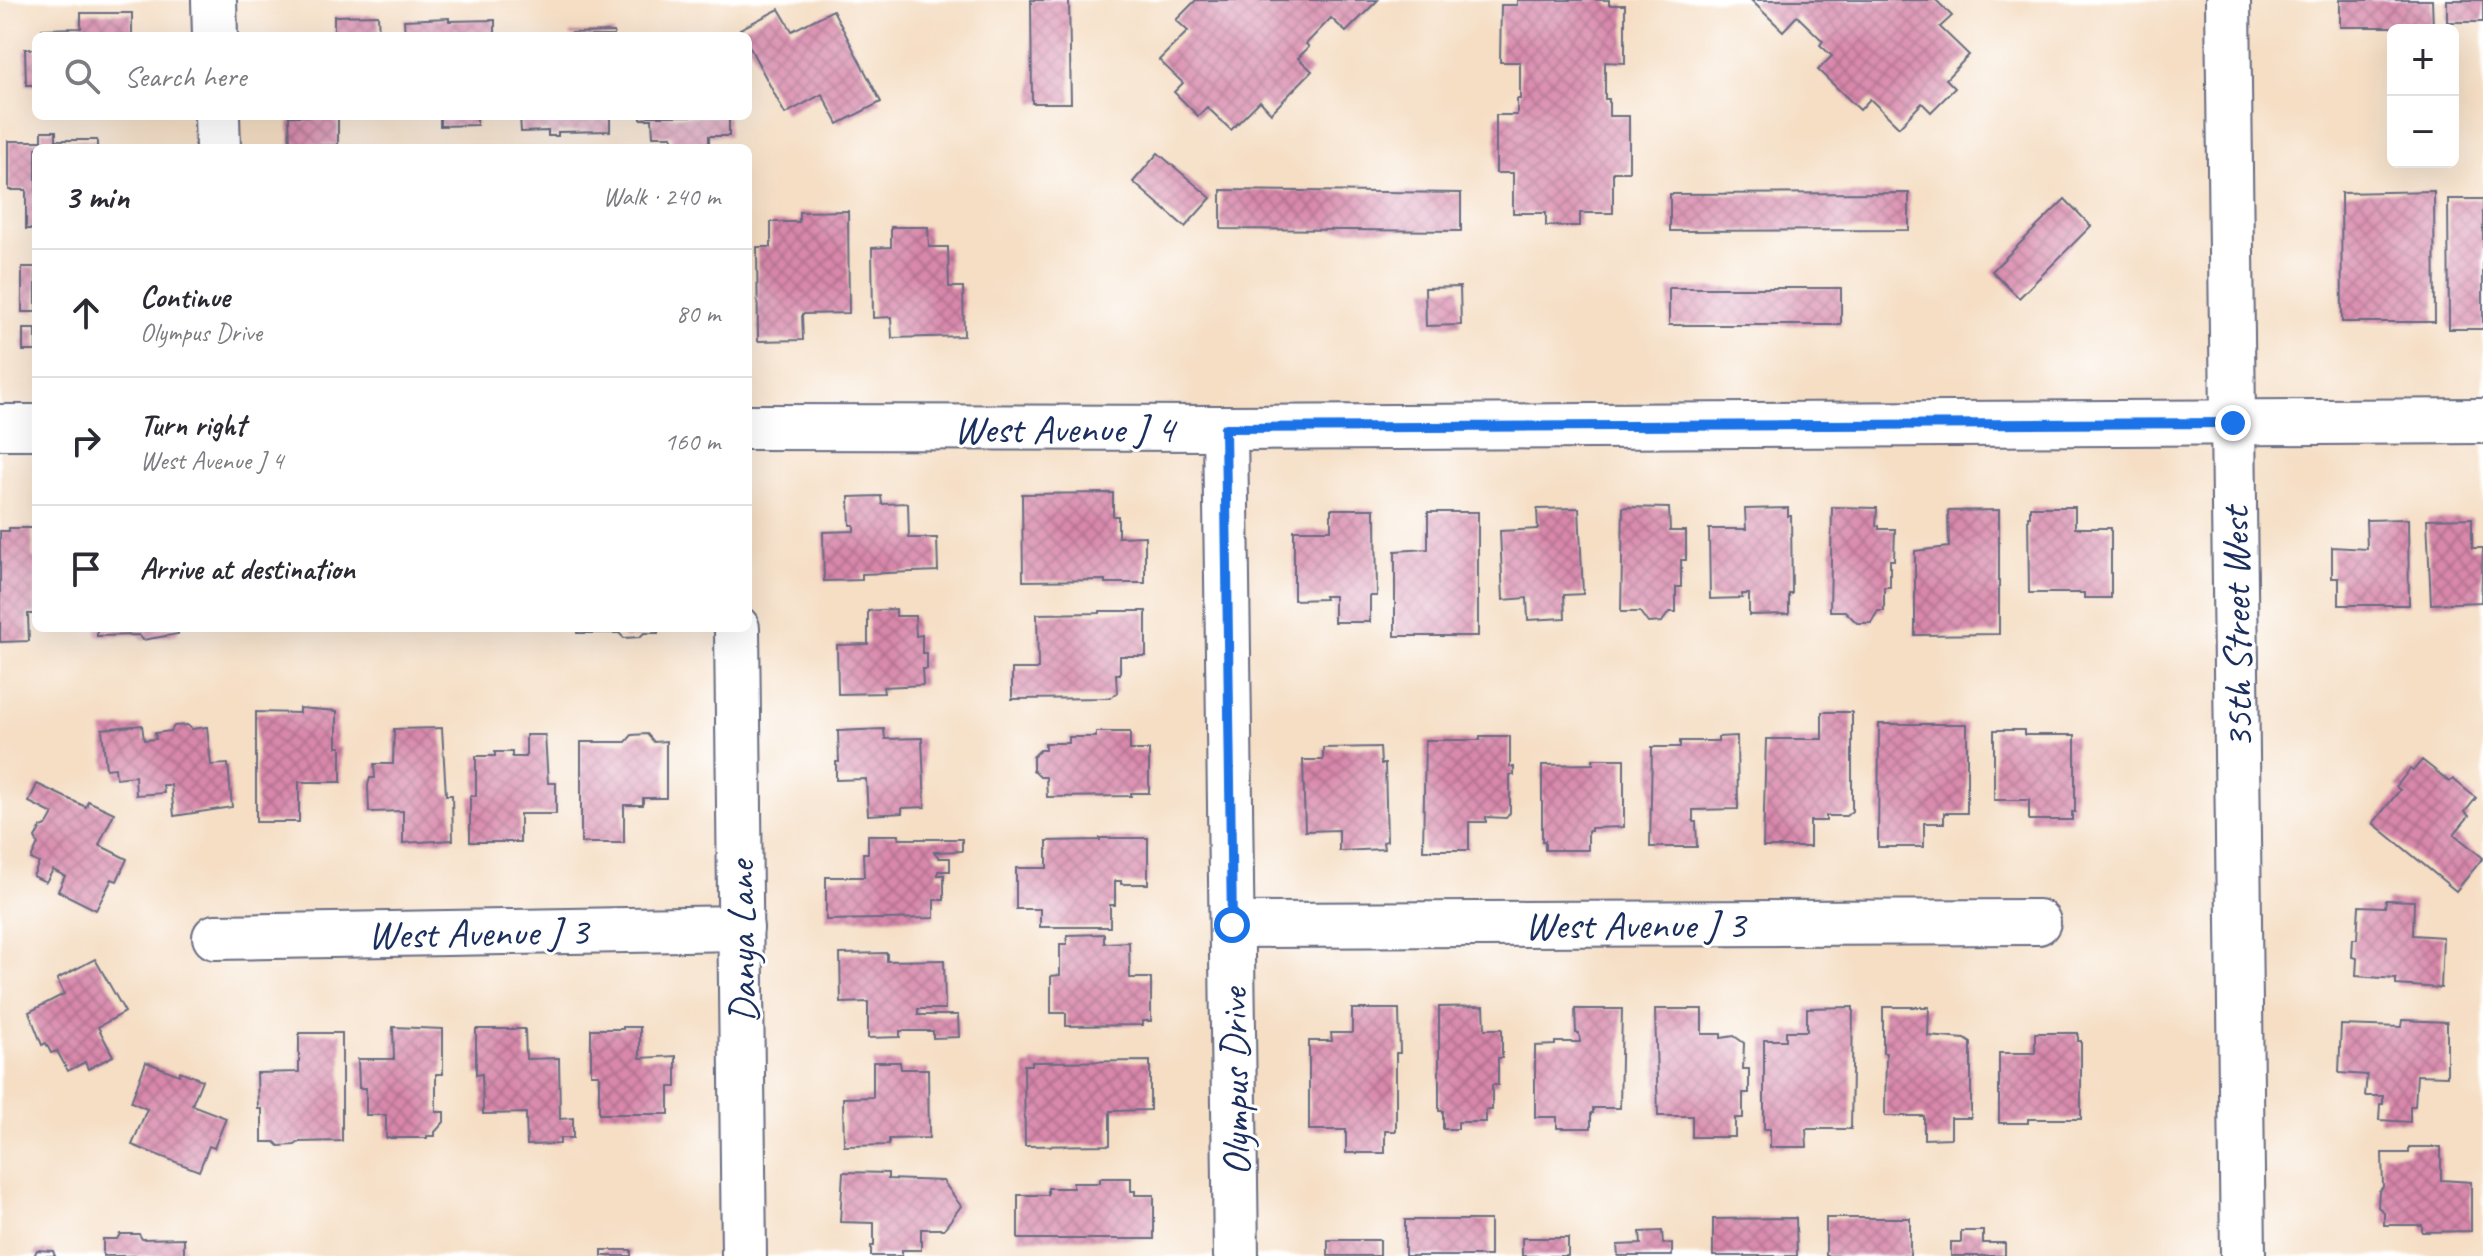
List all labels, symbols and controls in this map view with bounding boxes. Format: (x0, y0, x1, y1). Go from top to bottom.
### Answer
map controls (2387, 24, 2459, 168)
button: + (2387, 24, 2459, 96)
search box (32, 32, 752, 120)
icon: search (60, 54, 104, 98)
text: Search here (124, 57, 246, 95)
button: − (2387, 96, 2459, 168)
text: 3 min (64, 175, 129, 218)
text: Walk · 240 m (603, 180, 720, 213)
text: Continue (140, 278, 230, 316)
icon: ahead (64, 291, 108, 335)
text: 80 m (676, 297, 720, 330)
text: Olympus Drive (140, 316, 262, 349)
street label: West Avenue J 4 (954, 404, 1178, 454)
route end (2215, 405, 2251, 441)
text: Turn right (140, 406, 245, 444)
icon: right (64, 419, 108, 463)
text: 160 m (664, 425, 720, 458)
text: West Avenue J 4 (140, 444, 283, 477)
street label: 35th Street West (2210, 503, 2264, 749)
icon: arrive (64, 547, 108, 591)
text: Arrive at destination (140, 550, 355, 588)
street label: Danya Lane (716, 857, 768, 1024)
street label: West Avenue J 3 (1525, 900, 1748, 950)
street label: West Avenue J 3 (367, 906, 592, 960)
route start (1214, 907, 1250, 943)
street label: Olympus Drive (1208, 985, 1262, 1176)

